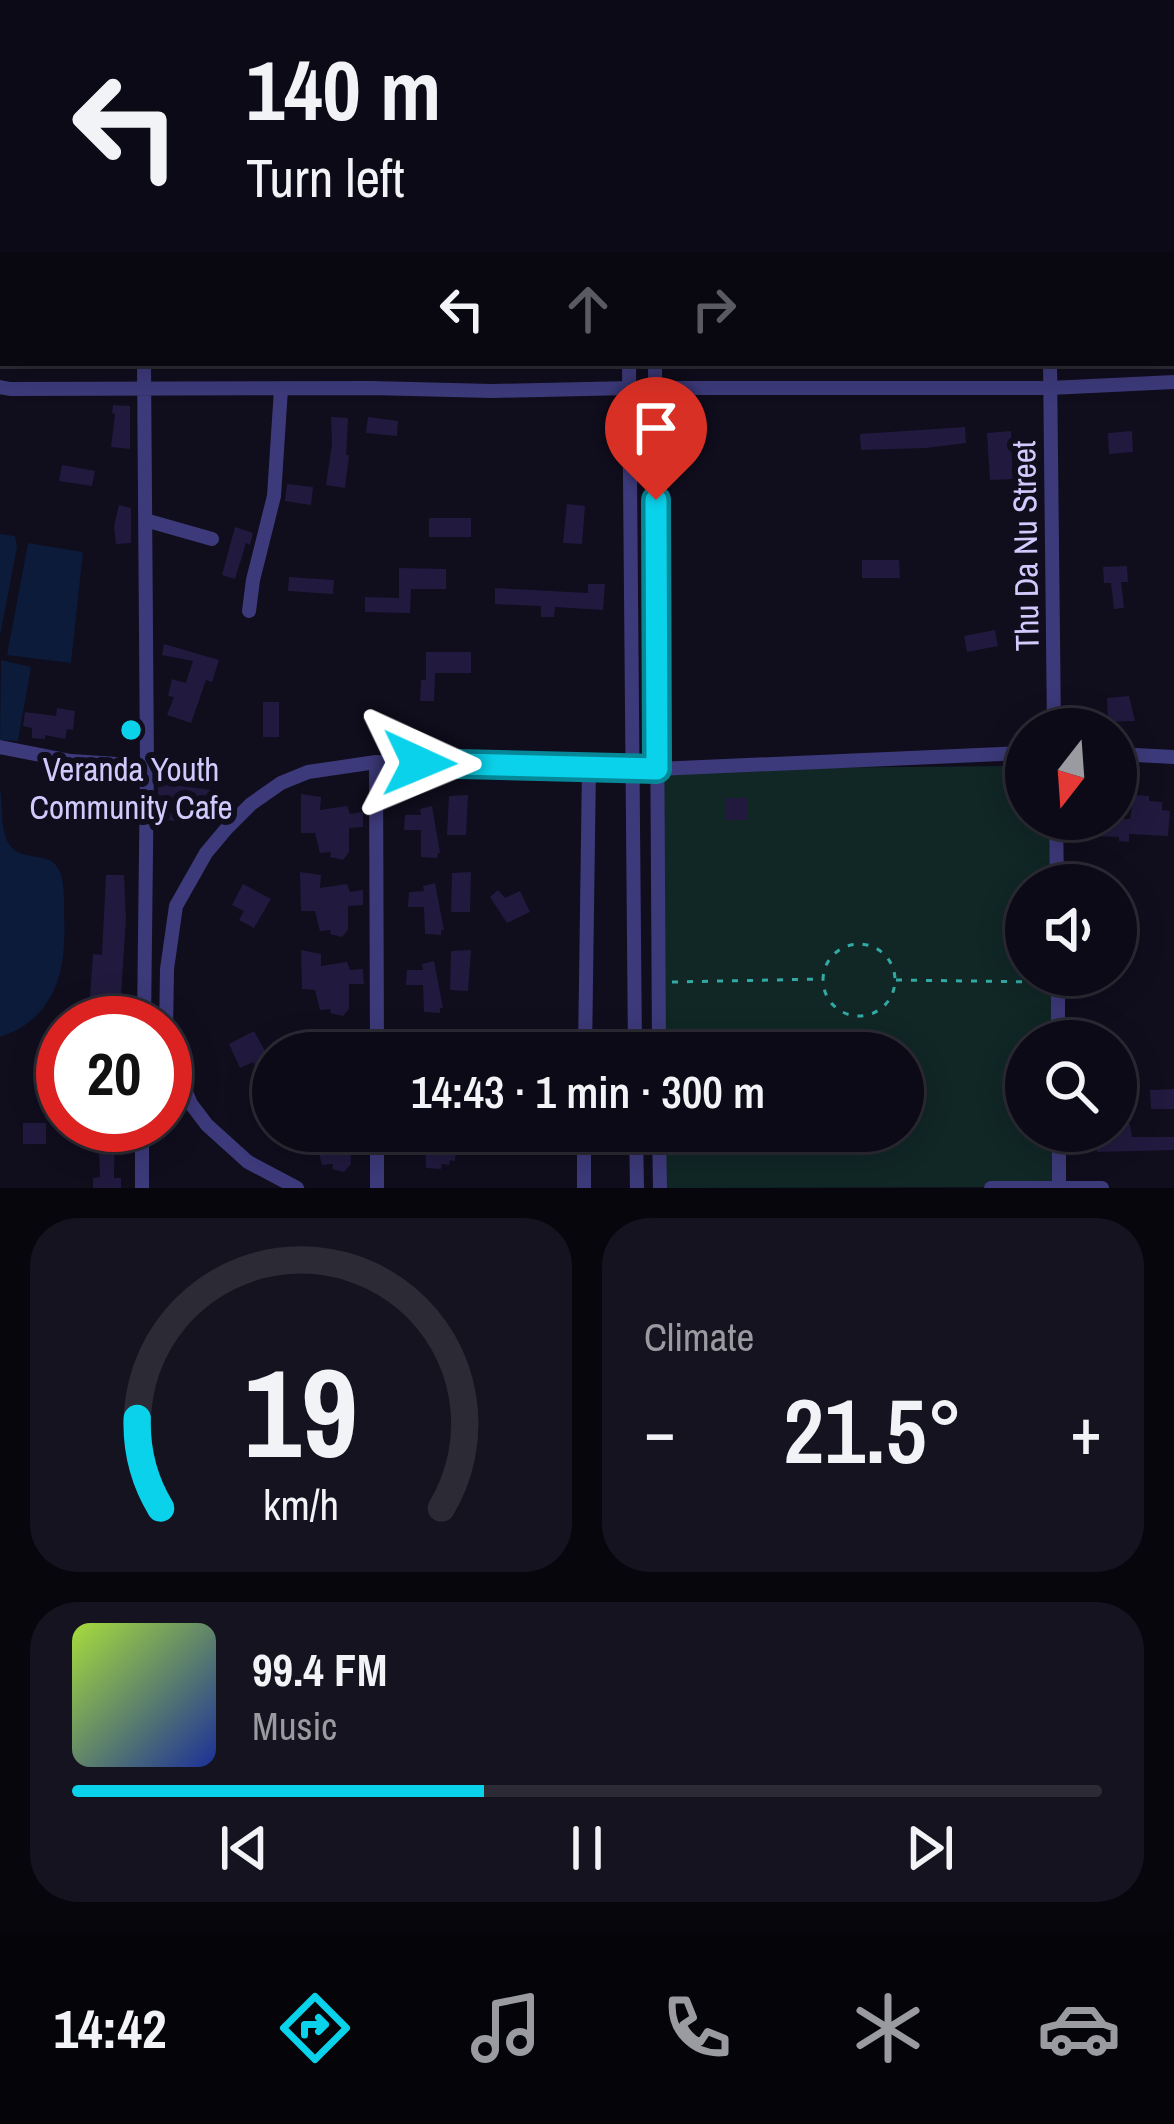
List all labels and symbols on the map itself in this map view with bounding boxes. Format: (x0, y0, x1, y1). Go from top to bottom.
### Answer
pin (605, 377, 707, 500)
street label: Thu Da Nu Street (1001, 440, 1049, 652)
position arrow (356, 700, 482, 826)
north arrow (1005, 708, 1137, 840)
marker: Veranda Youth Community Cafe (118, 717, 144, 743)
place label: Veranda Youth Community Cafe (29, 747, 233, 829)
speed limit sign: 20 (36, 996, 192, 1152)

